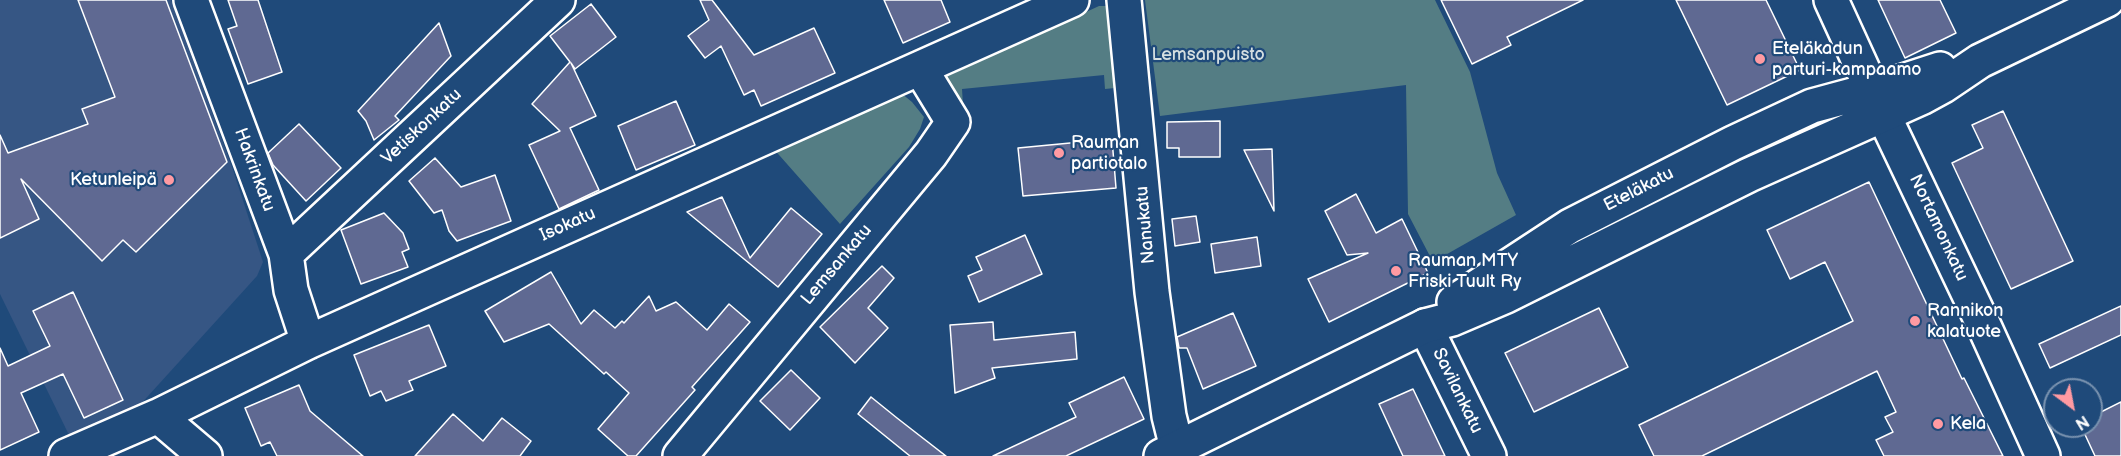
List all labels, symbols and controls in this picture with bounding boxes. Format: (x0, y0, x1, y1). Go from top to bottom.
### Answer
place label: Eteläkadun parturi-kampaamo (1772, 38, 1922, 80)
park label: Lemsanpuisto (1151, 44, 1265, 66)
marker: Eteläkadun parturi-kampaamo (1753, 52, 1767, 66)
street label: Vetiskonkatu (377, 84, 467, 170)
street label: Hakrinkatu (229, 125, 279, 215)
place label: Rauman partiotalo (1071, 132, 1147, 174)
marker: Rauman partiotalo (1052, 146, 1066, 160)
street label: Eteläkatu (1600, 163, 1678, 217)
place label: Ketunleipä (70, 169, 157, 191)
street label: Nortamonkatu (1904, 171, 1972, 285)
marker: Ketunleipä (162, 173, 176, 187)
street label: Nanukatu (1132, 185, 1160, 265)
street label: Isokatu (537, 203, 599, 247)
street label: Lemsankatu (797, 220, 877, 310)
place label: Rauman MTY Friski Tuult Ry (1408, 250, 1521, 292)
marker: Rauman MTY Friski Tuult Ry (1389, 264, 1403, 278)
place label: Rannikon kalatuote (1927, 300, 2003, 342)
marker: Rannikon kalatuote (1908, 314, 1922, 328)
street label: Savilankatu (1427, 345, 1487, 437)
north arrow (2043, 378, 2103, 438)
text: N (2072, 411, 2092, 433)
place label: Kela (1950, 413, 1986, 435)
marker: Kela (1931, 417, 1945, 431)

